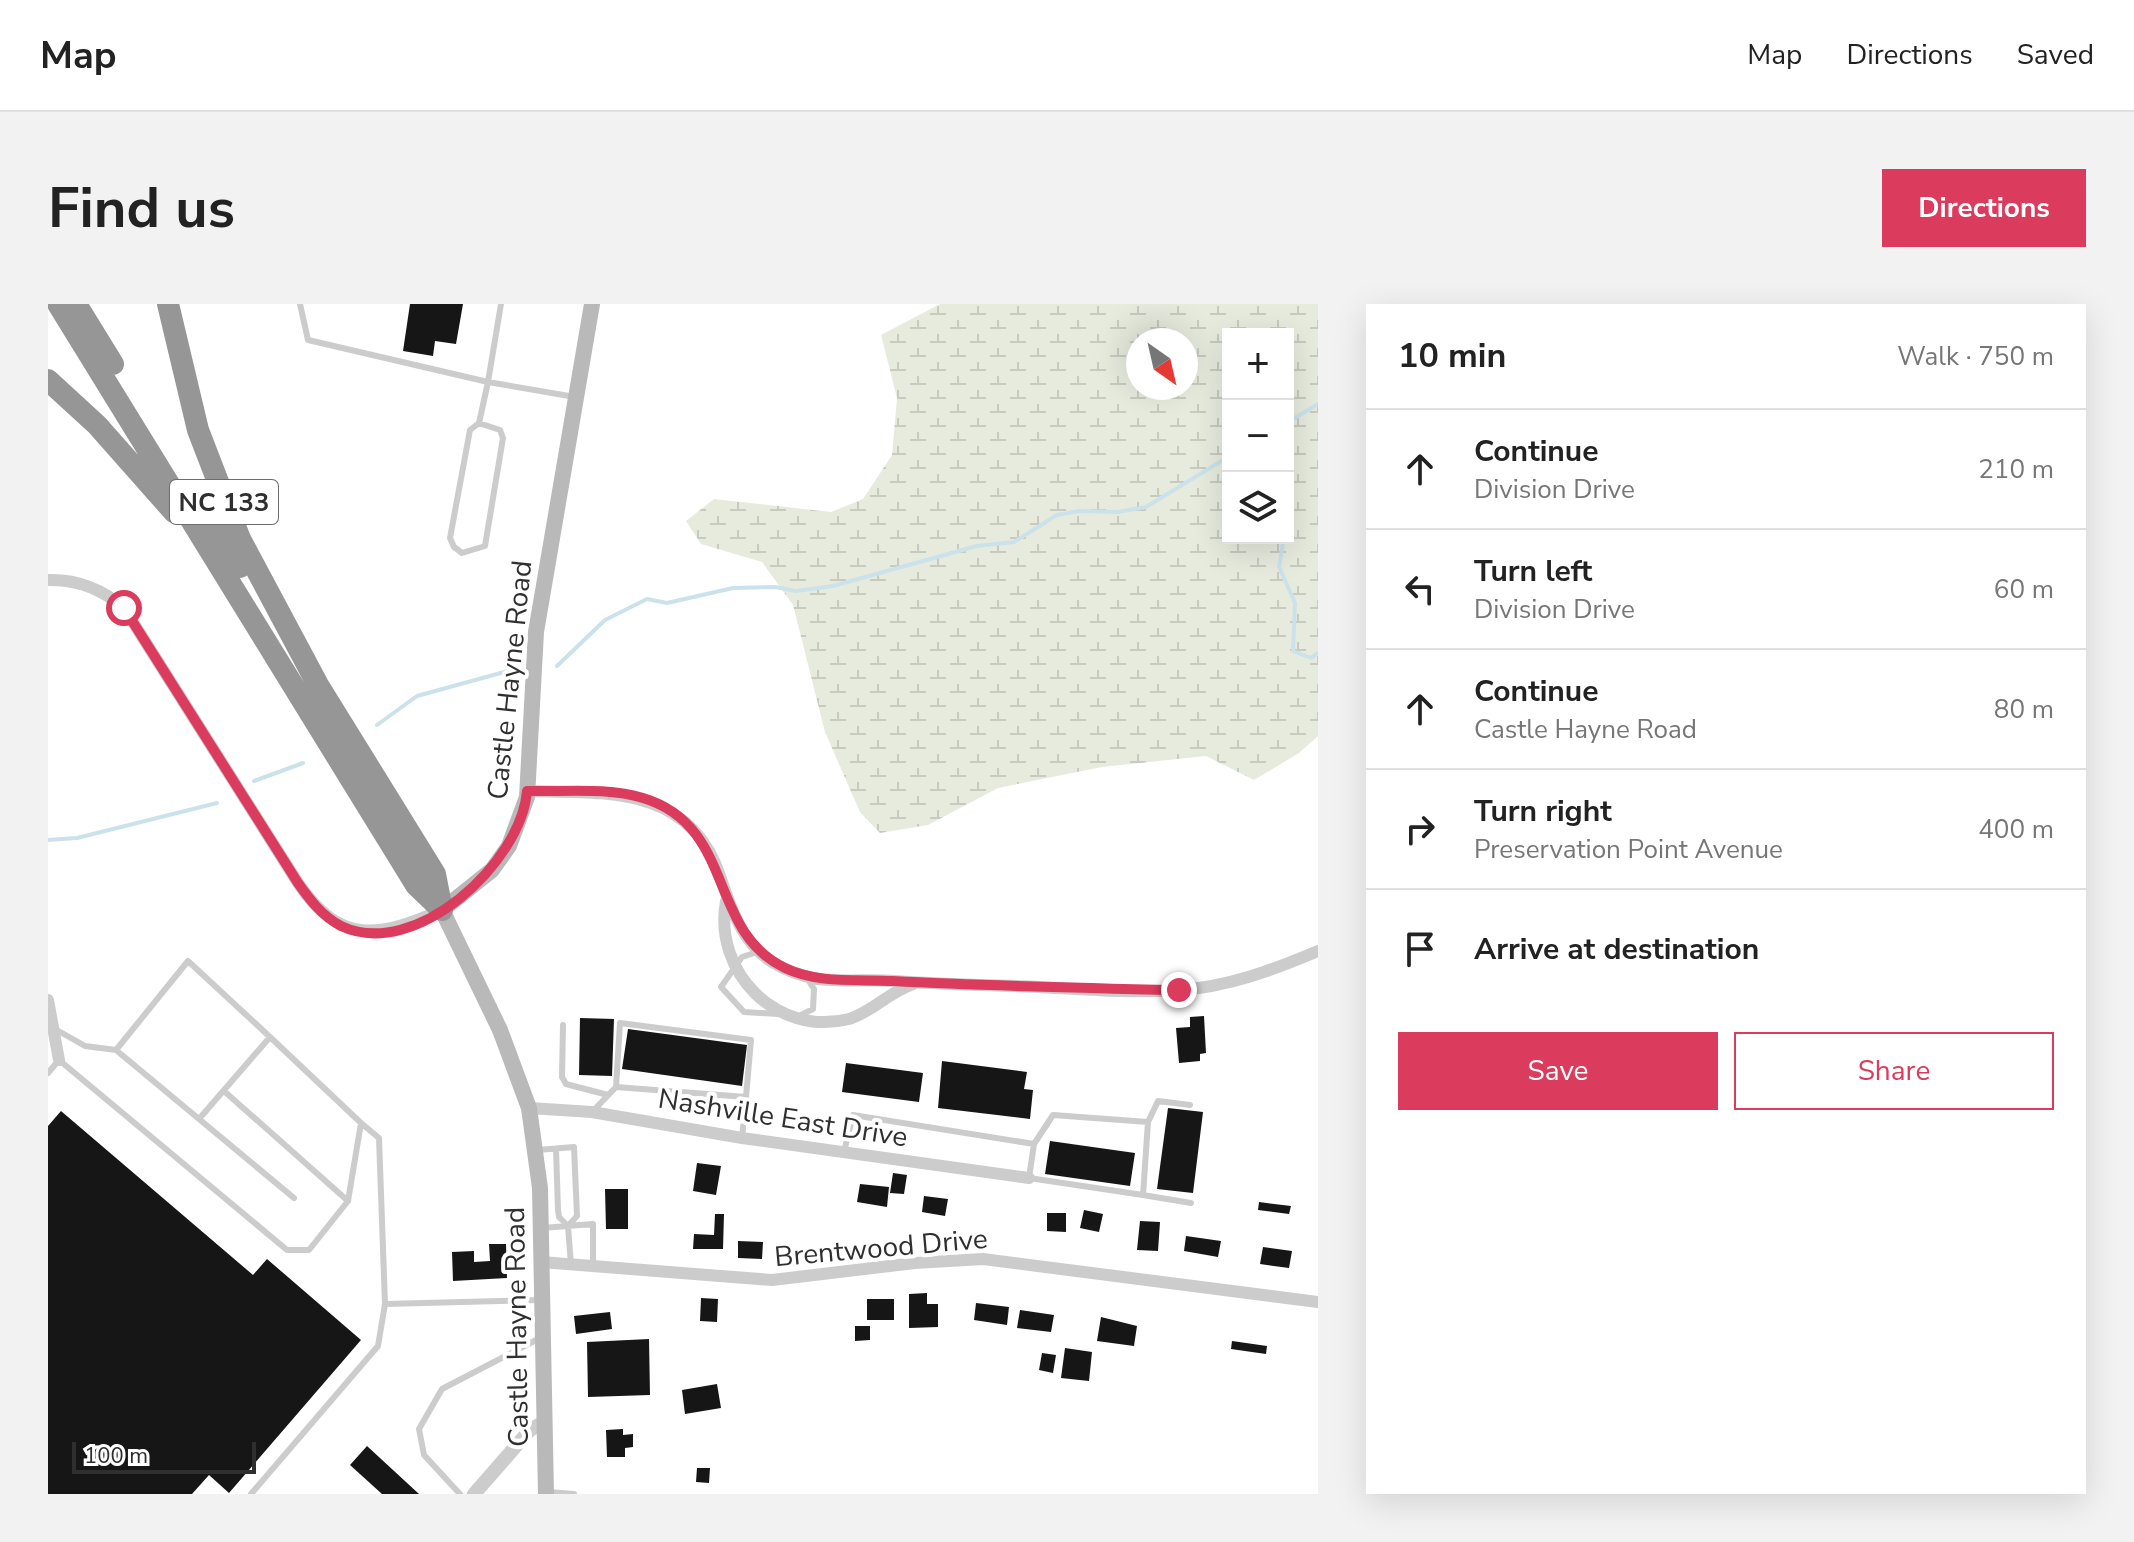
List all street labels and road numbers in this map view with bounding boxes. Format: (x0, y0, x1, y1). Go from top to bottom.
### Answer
road number: NC 133 (170, 480, 278, 524)
street label: Castle Hayne Road (479, 559, 541, 802)
street label: Nashville East Drive (655, 1080, 910, 1156)
street label: Castle Hayne Road (496, 1207, 538, 1447)
street label: Brentwood Drive (773, 1220, 989, 1276)

